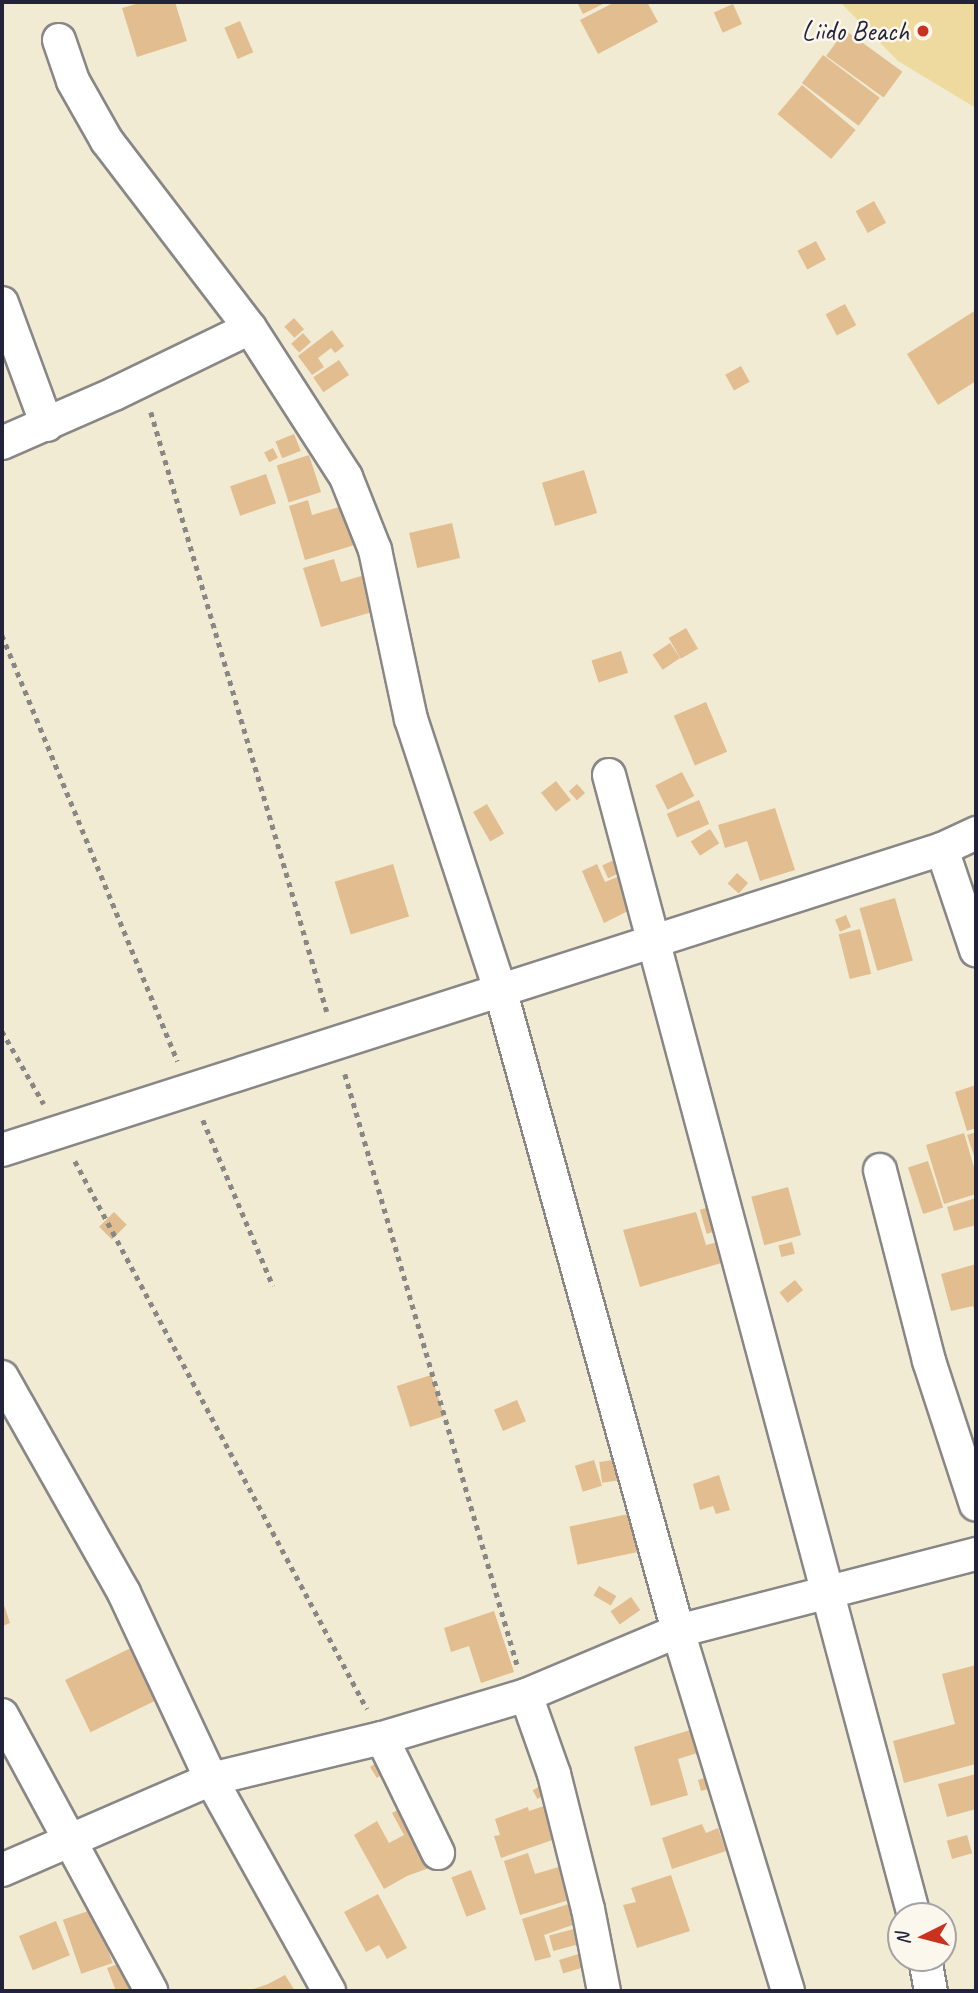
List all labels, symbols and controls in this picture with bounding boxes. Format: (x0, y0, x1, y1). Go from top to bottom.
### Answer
place label: Liido Beach (801, 14, 909, 48)
marker: Liido Beach (915, 23, 931, 39)
north arrow (887, 1902, 957, 1972)
text: N (891, 1932, 916, 1946)

